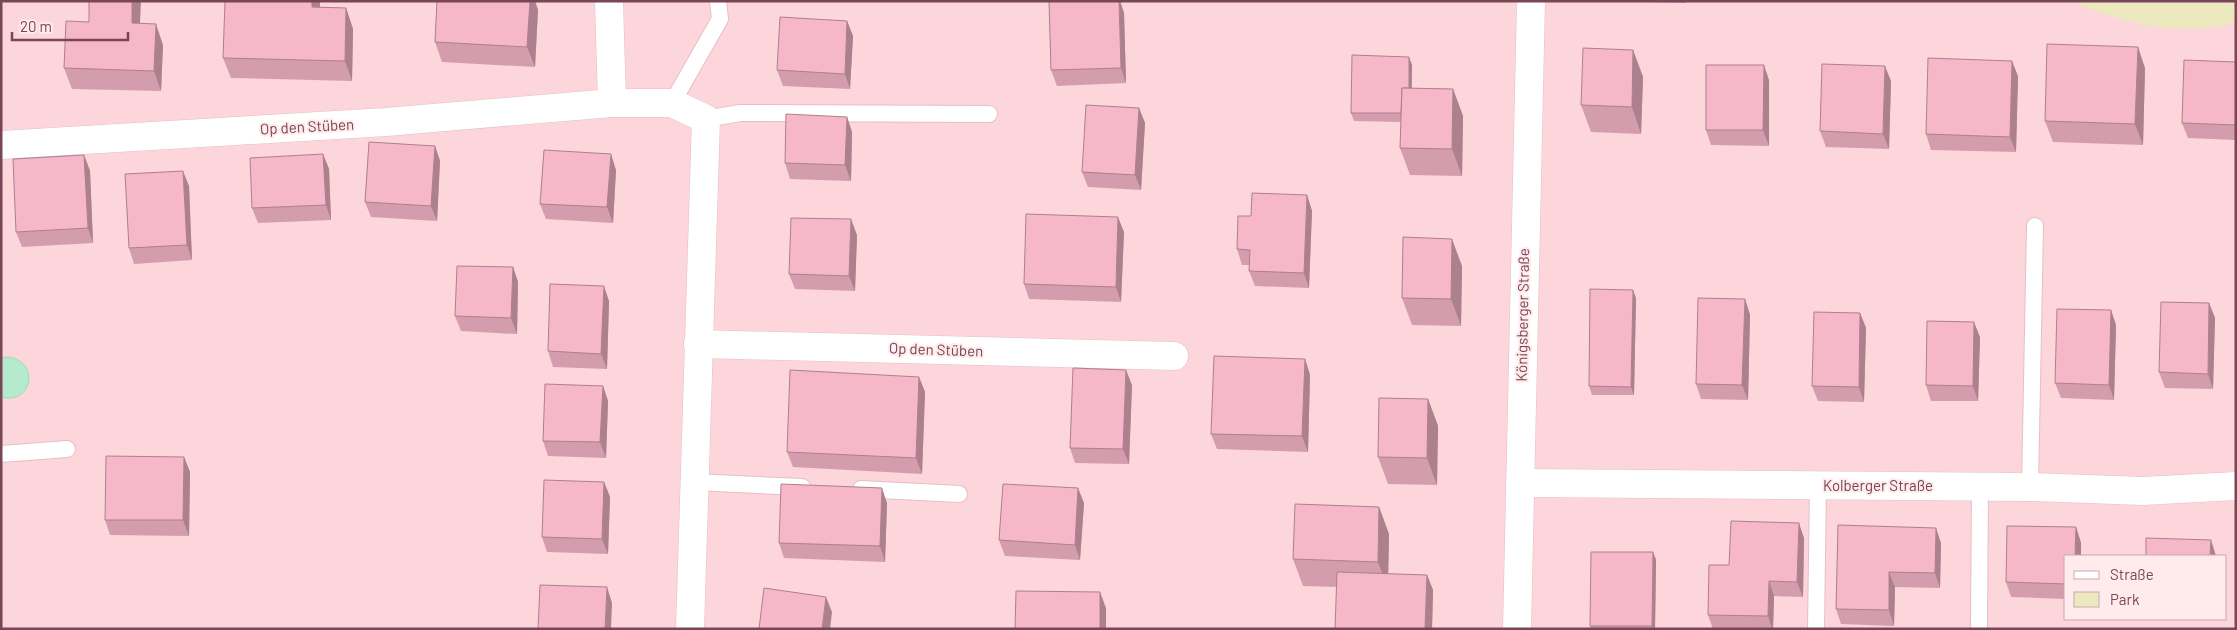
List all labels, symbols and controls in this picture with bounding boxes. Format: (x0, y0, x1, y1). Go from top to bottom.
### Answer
scale bar (12, 10, 129, 42)
text: 20 m (20, 17, 52, 35)
street label: Op den Stüben (259, 115, 355, 137)
street label: Königsberger Straße (1512, 248, 1532, 382)
street label: Op den Stüben (889, 338, 983, 360)
street label: Kolberger Straße (1823, 476, 1933, 494)
legend (2064, 555, 2227, 620)
text: Straße (2110, 565, 2154, 583)
text: Park (2110, 590, 2140, 608)

